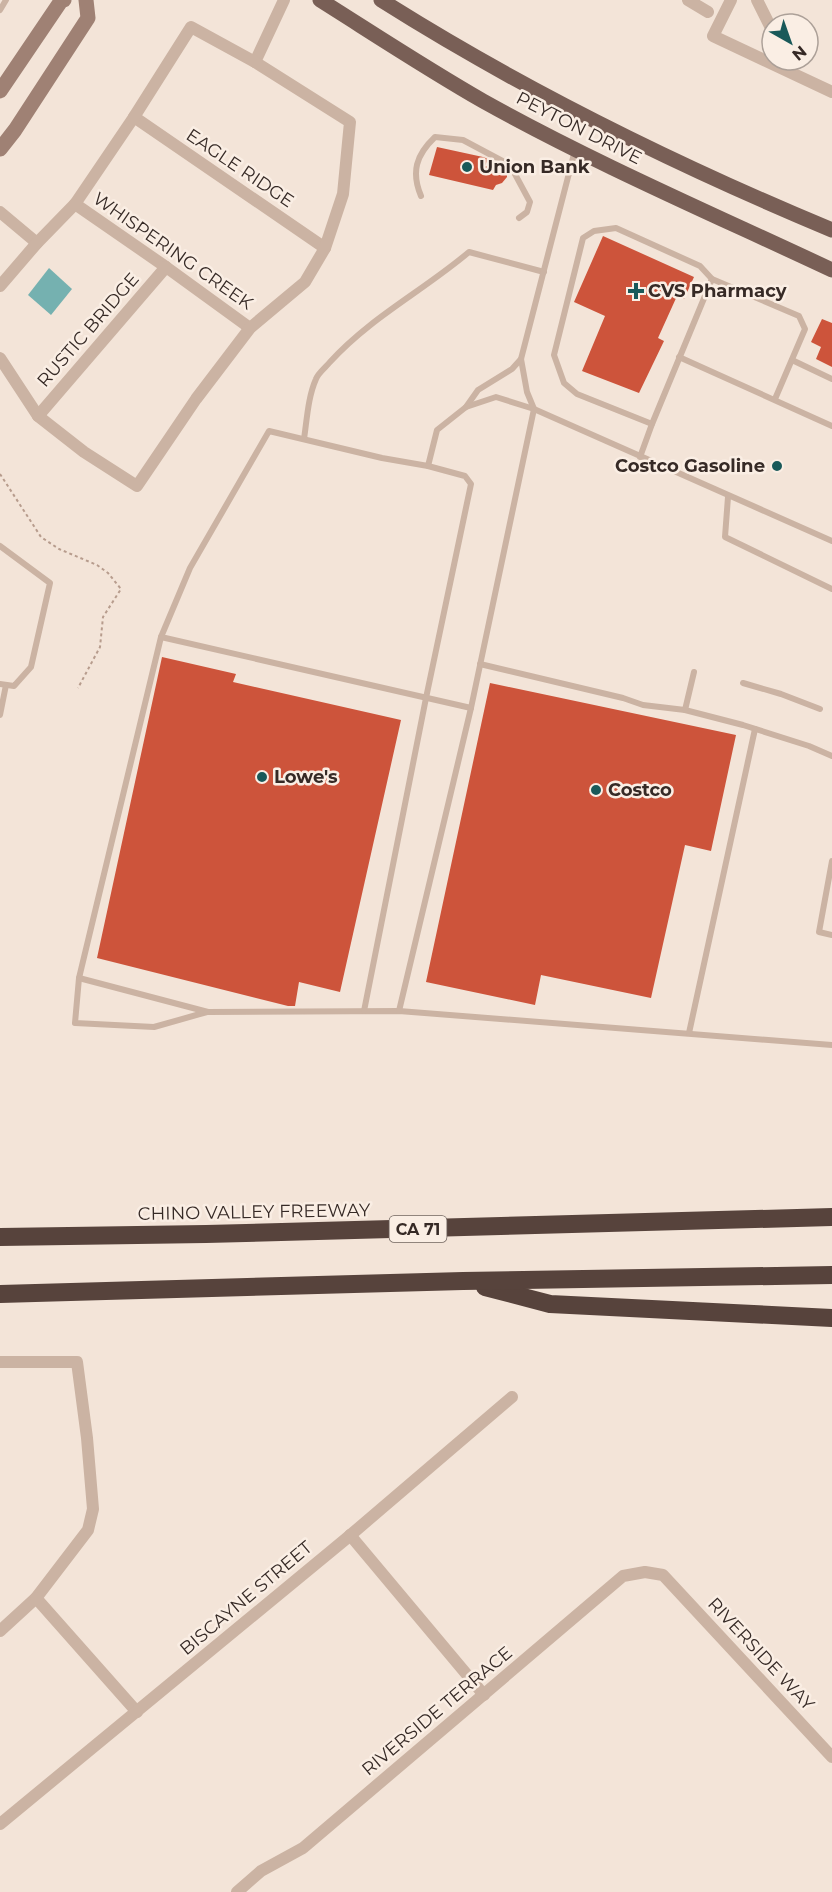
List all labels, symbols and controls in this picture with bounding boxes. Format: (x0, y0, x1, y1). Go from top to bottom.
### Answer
north arrow (760, 12, 820, 72)
text: N (788, 42, 810, 65)
street label: PEYTON DRIVE (513, 87, 645, 169)
street label: EAGLE RIDGE (182, 124, 298, 212)
place label: Union Bank (479, 156, 590, 178)
marker: Union Bank (460, 160, 474, 174)
street label: WHISPERING CREEK (89, 187, 257, 315)
street label: RUSTIC BRIDGE (32, 268, 144, 392)
place label: CVS Pharmacy (648, 280, 787, 302)
marker: CVS Pharmacy (629, 284, 643, 298)
place label: Costco Gasoline (615, 455, 765, 477)
marker: Costco Gasoline (770, 459, 784, 473)
place label: Lowe's (274, 766, 338, 788)
marker: Lowe's (255, 770, 269, 784)
place label: Costco (608, 779, 672, 801)
marker: Costco (589, 783, 603, 797)
street label: CHINO VALLEY FREEWAY (138, 1199, 371, 1225)
road number: CA 71 (390, 1216, 446, 1242)
street label: BISCAYNE STREET (175, 1536, 317, 1660)
street label: RIVERSIDE WAY (703, 1593, 819, 1715)
street label: RIVERSIDE TERRACE (357, 1642, 517, 1780)

